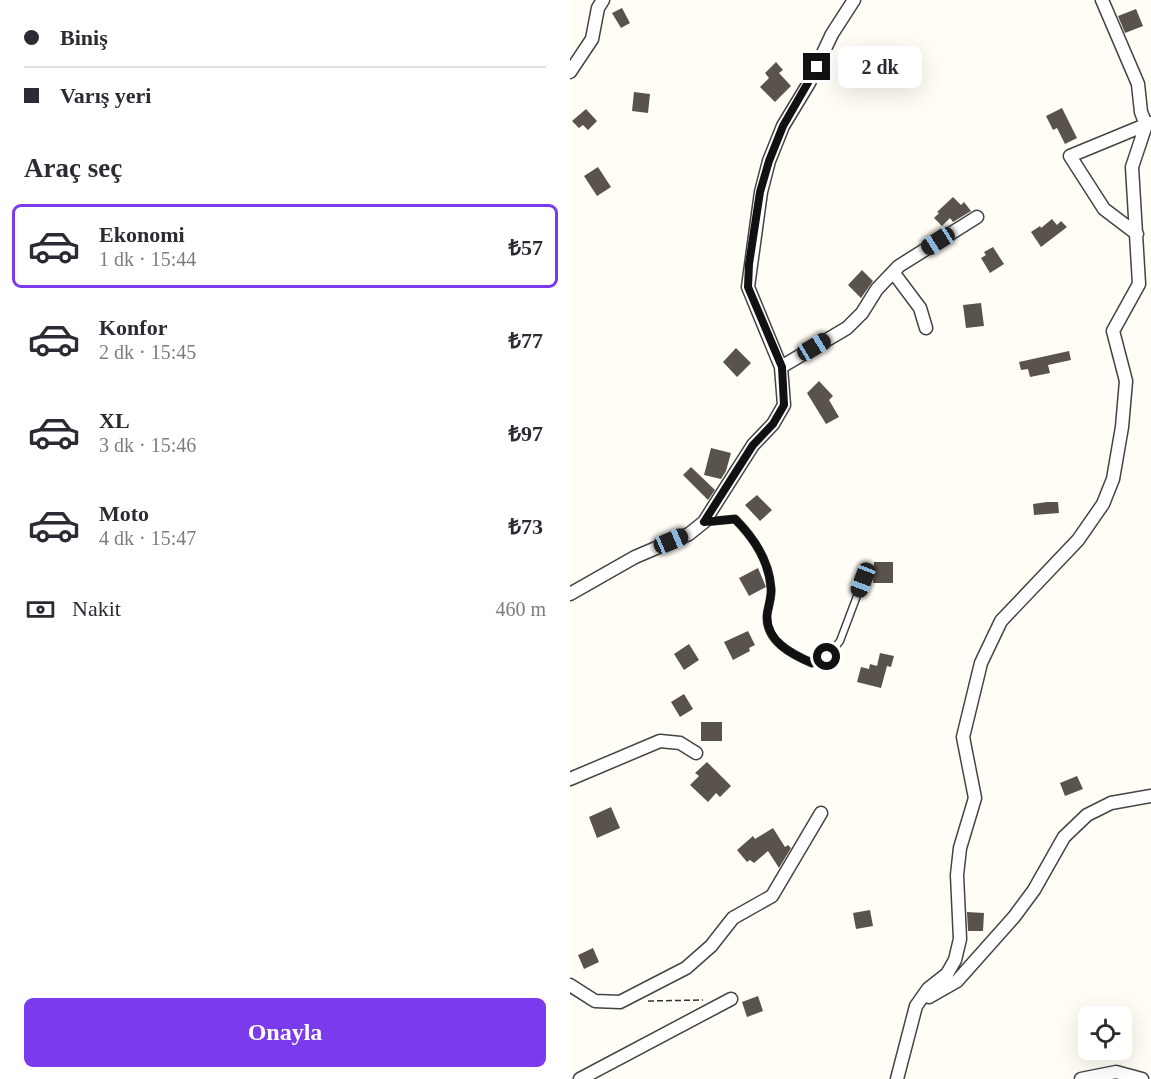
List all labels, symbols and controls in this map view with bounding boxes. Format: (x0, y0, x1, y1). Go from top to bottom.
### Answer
text: Biniş (60, 25, 108, 50)
callout: 2 dk (838, 46, 922, 88)
route end (803, 53, 830, 80)
text: 2 dk (861, 56, 899, 78)
text: Varış yeri (60, 83, 151, 108)
text: Araç seç (24, 153, 122, 183)
icon: car (27, 219, 81, 273)
text: Ekonomi (99, 222, 185, 247)
car (918, 224, 958, 258)
text: ₺57 (508, 235, 543, 260)
text: 1 dk · 15:44 (99, 248, 196, 270)
icon: car (27, 312, 81, 366)
text: Konfor (99, 315, 167, 340)
text: ₺77 (508, 328, 543, 353)
car (794, 330, 834, 364)
text: 2 dk · 15:45 (99, 341, 196, 363)
icon: car (27, 405, 81, 459)
text: XL (99, 408, 130, 433)
text: ₺97 (508, 421, 543, 446)
text: 3 dk · 15:46 (99, 434, 196, 456)
icon: car (27, 498, 81, 552)
text: Moto (99, 501, 149, 526)
text: ₺73 (508, 514, 543, 539)
car (651, 526, 691, 556)
text: 4 dk · 15:47 (99, 527, 196, 549)
car (848, 560, 878, 600)
icon: cash (24, 593, 57, 626)
text: Nakit (72, 596, 121, 621)
text: 460 m (495, 598, 546, 620)
route start (813, 643, 840, 670)
button: Onayla (24, 998, 546, 1067)
map controls (1078, 1006, 1132, 1060)
button: locate (1078, 1006, 1132, 1060)

